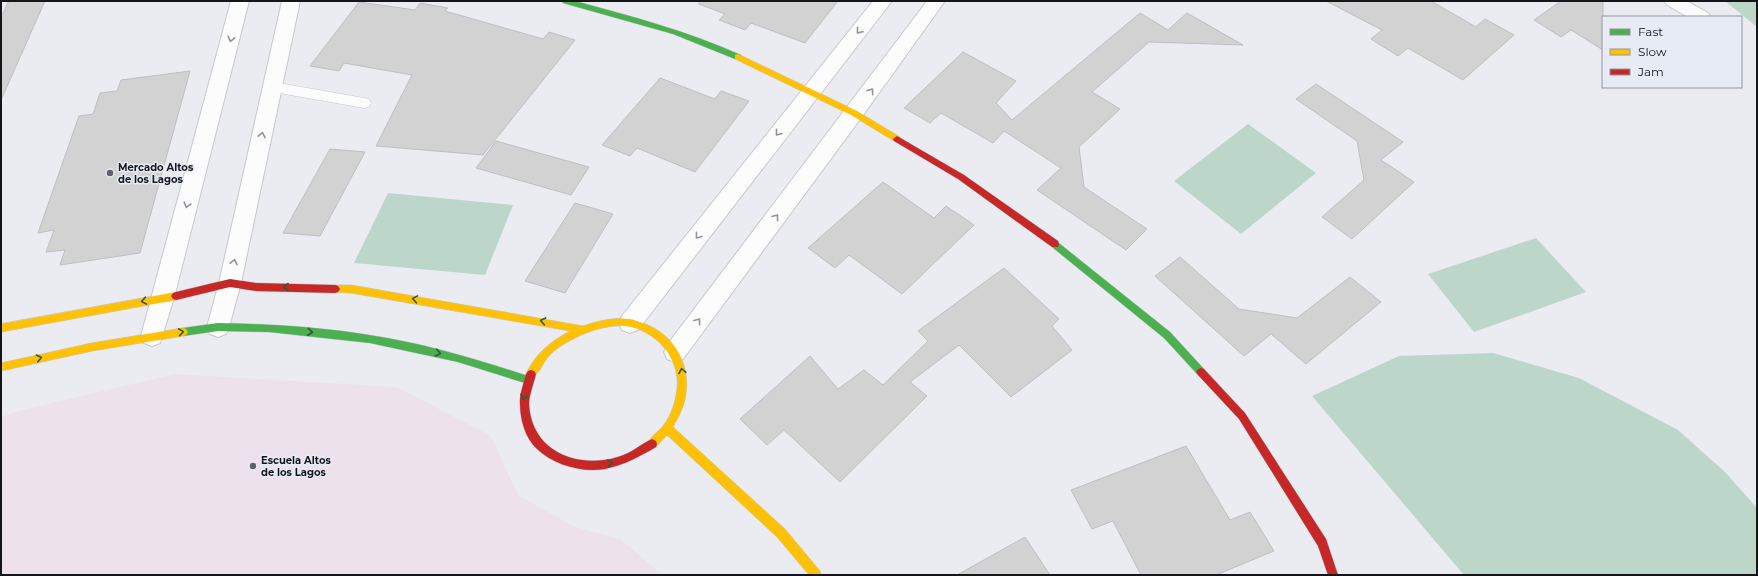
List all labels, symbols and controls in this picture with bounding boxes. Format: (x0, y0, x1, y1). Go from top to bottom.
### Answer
legend (1602, 16, 1742, 88)
text: Fast (1638, 24, 1663, 39)
one-way arrow (857, 27, 864, 34)
one-way arrow (227, 35, 235, 42)
text: Slow (1638, 44, 1667, 59)
text: Jam (1637, 64, 1664, 79)
one-way arrow (866, 88, 873, 95)
one-way arrow (776, 129, 783, 136)
one-way arrow (258, 132, 266, 138)
place label: Mercado Altos de los Lagos (118, 161, 194, 186)
marker: Mercado Altos de los Lagos (105, 168, 115, 178)
one-way arrow (184, 202, 192, 208)
one-way arrow (771, 215, 778, 222)
one-way arrow (696, 231, 703, 238)
one-way arrow (230, 259, 238, 265)
one-way arrow (283, 283, 289, 292)
one-way arrow (412, 295, 418, 304)
one-way arrow (141, 296, 147, 305)
one-way arrow (540, 318, 546, 326)
one-way arrow (693, 318, 701, 325)
one-way arrow (177, 328, 184, 337)
one-way arrow (307, 328, 313, 337)
one-way arrow (435, 349, 441, 357)
one-way arrow (36, 355, 42, 363)
one-way arrow (678, 368, 687, 374)
one-way arrow (521, 393, 529, 400)
place label: Escuela Altos de los Lagos (261, 454, 331, 479)
one-way arrow (607, 459, 614, 468)
marker: Escuela Altos de los Lagos (248, 461, 258, 471)

